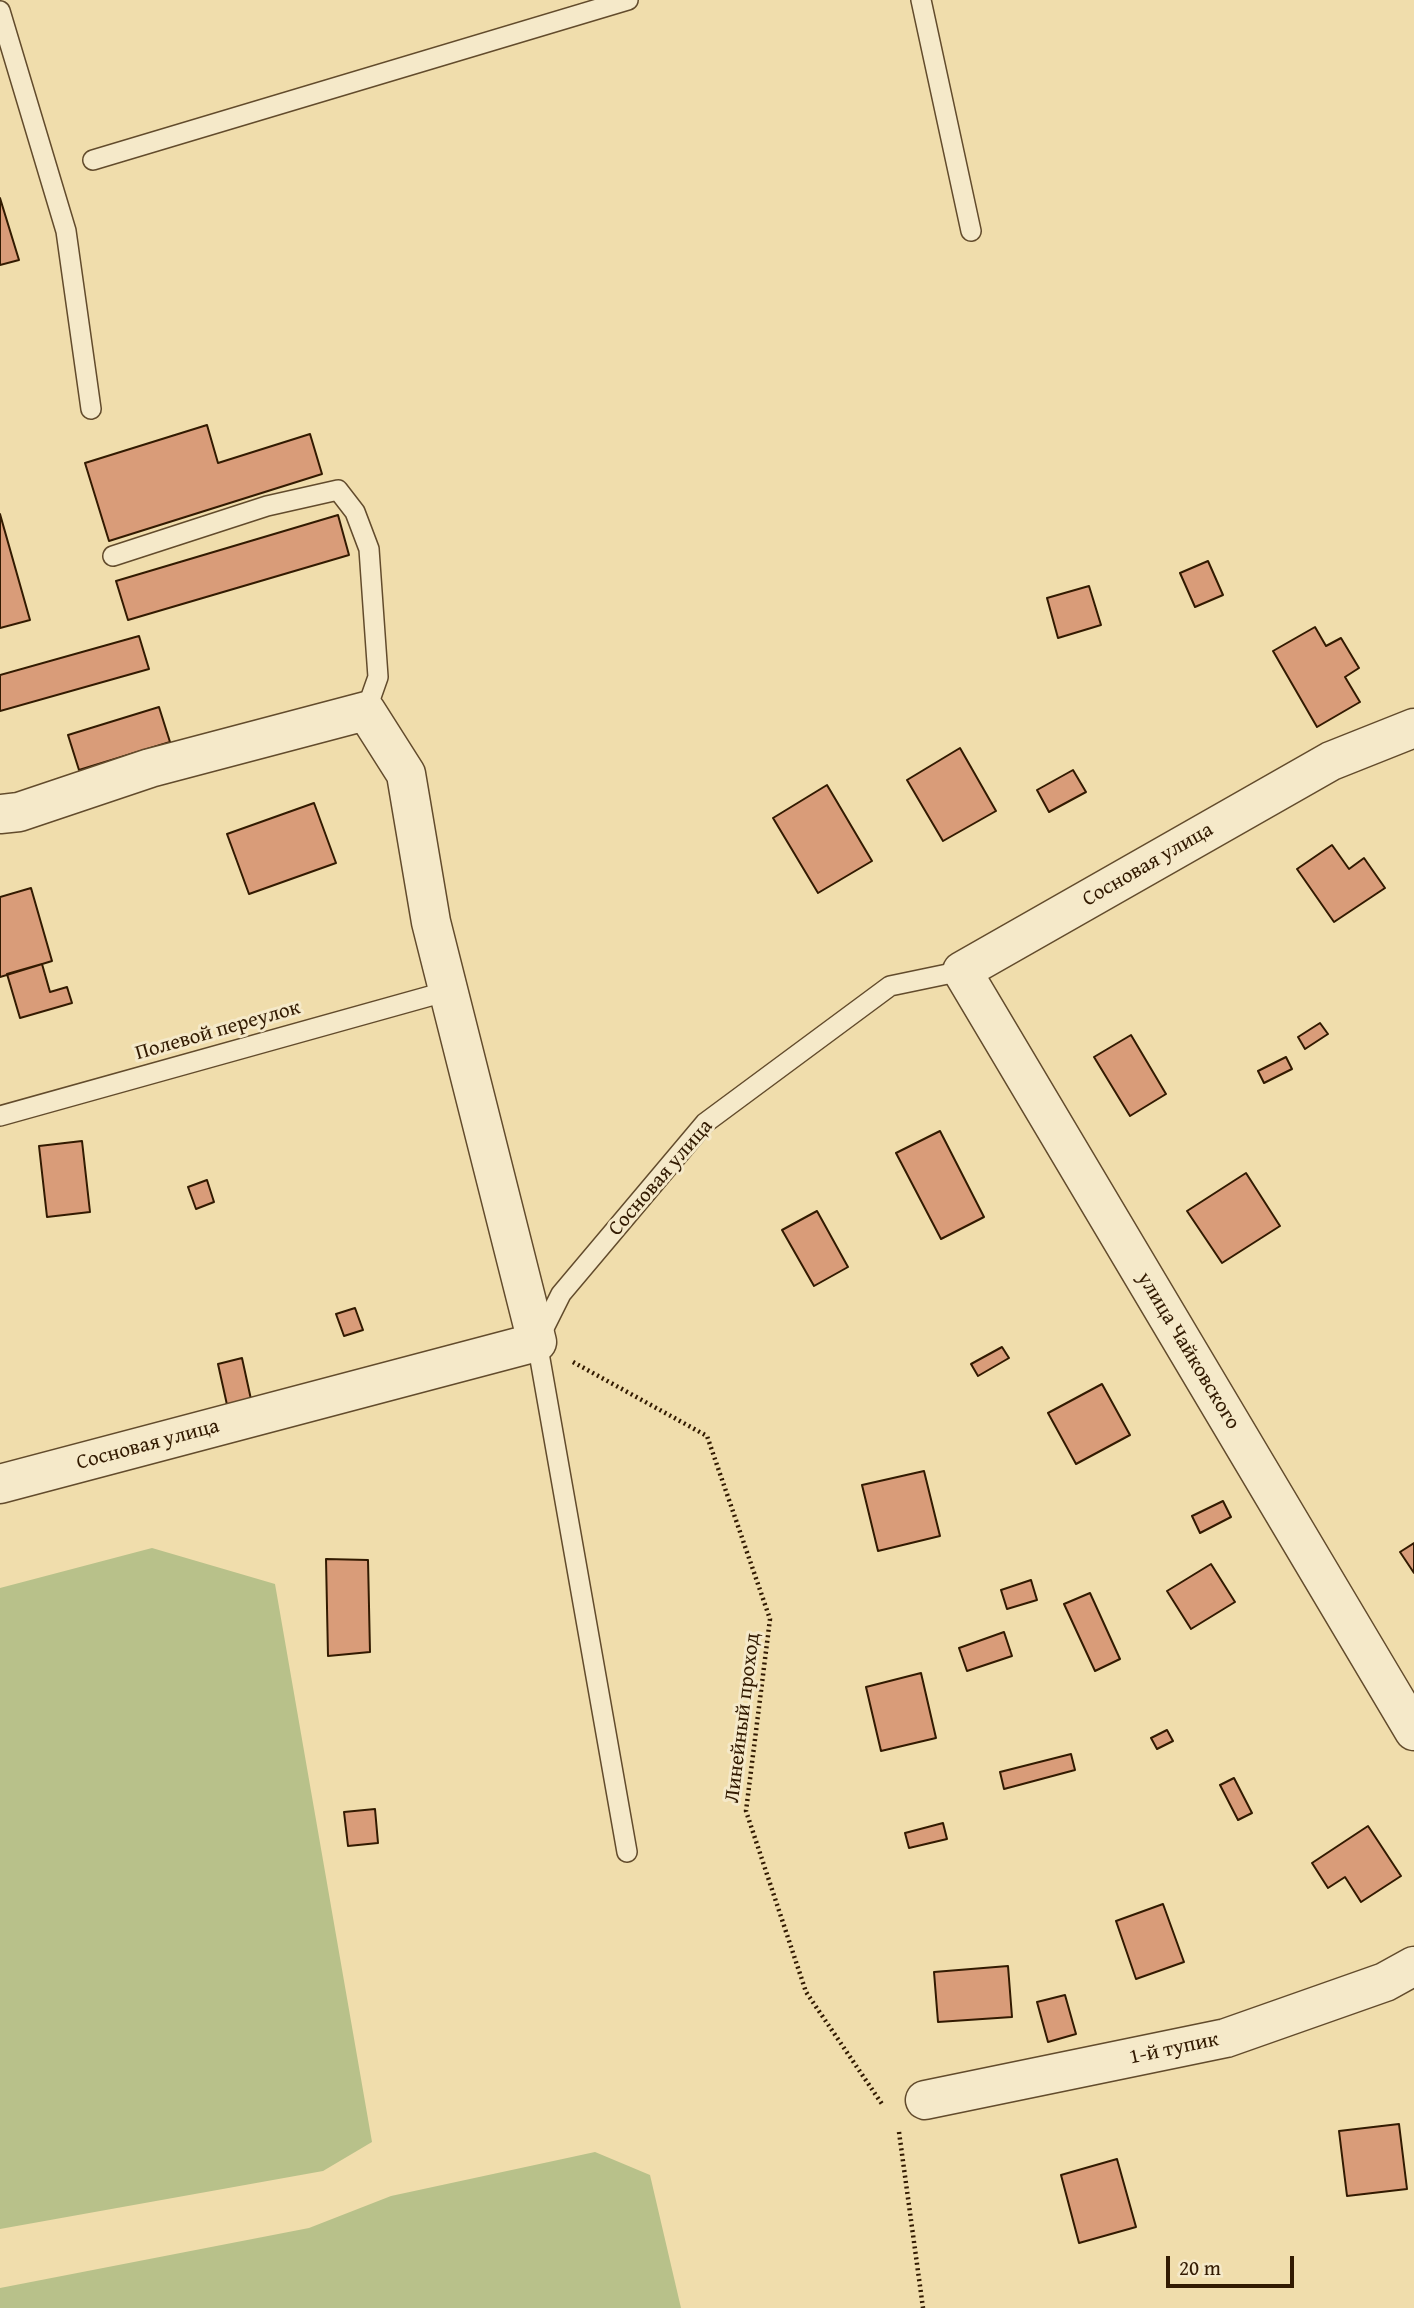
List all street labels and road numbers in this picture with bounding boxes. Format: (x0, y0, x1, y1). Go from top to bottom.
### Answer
street label: Сосновая улица (1078, 817, 1218, 913)
street label: Полевой переулок (133, 995, 303, 1067)
street label: Сосновая улица (603, 1114, 719, 1242)
street label: улица Чайковского (1131, 1268, 1245, 1434)
street label: Сосновая улица (74, 1414, 222, 1476)
street label: Линейный проход (720, 1632, 766, 1804)
street label: 1-й тупик (1127, 2027, 1221, 2071)

